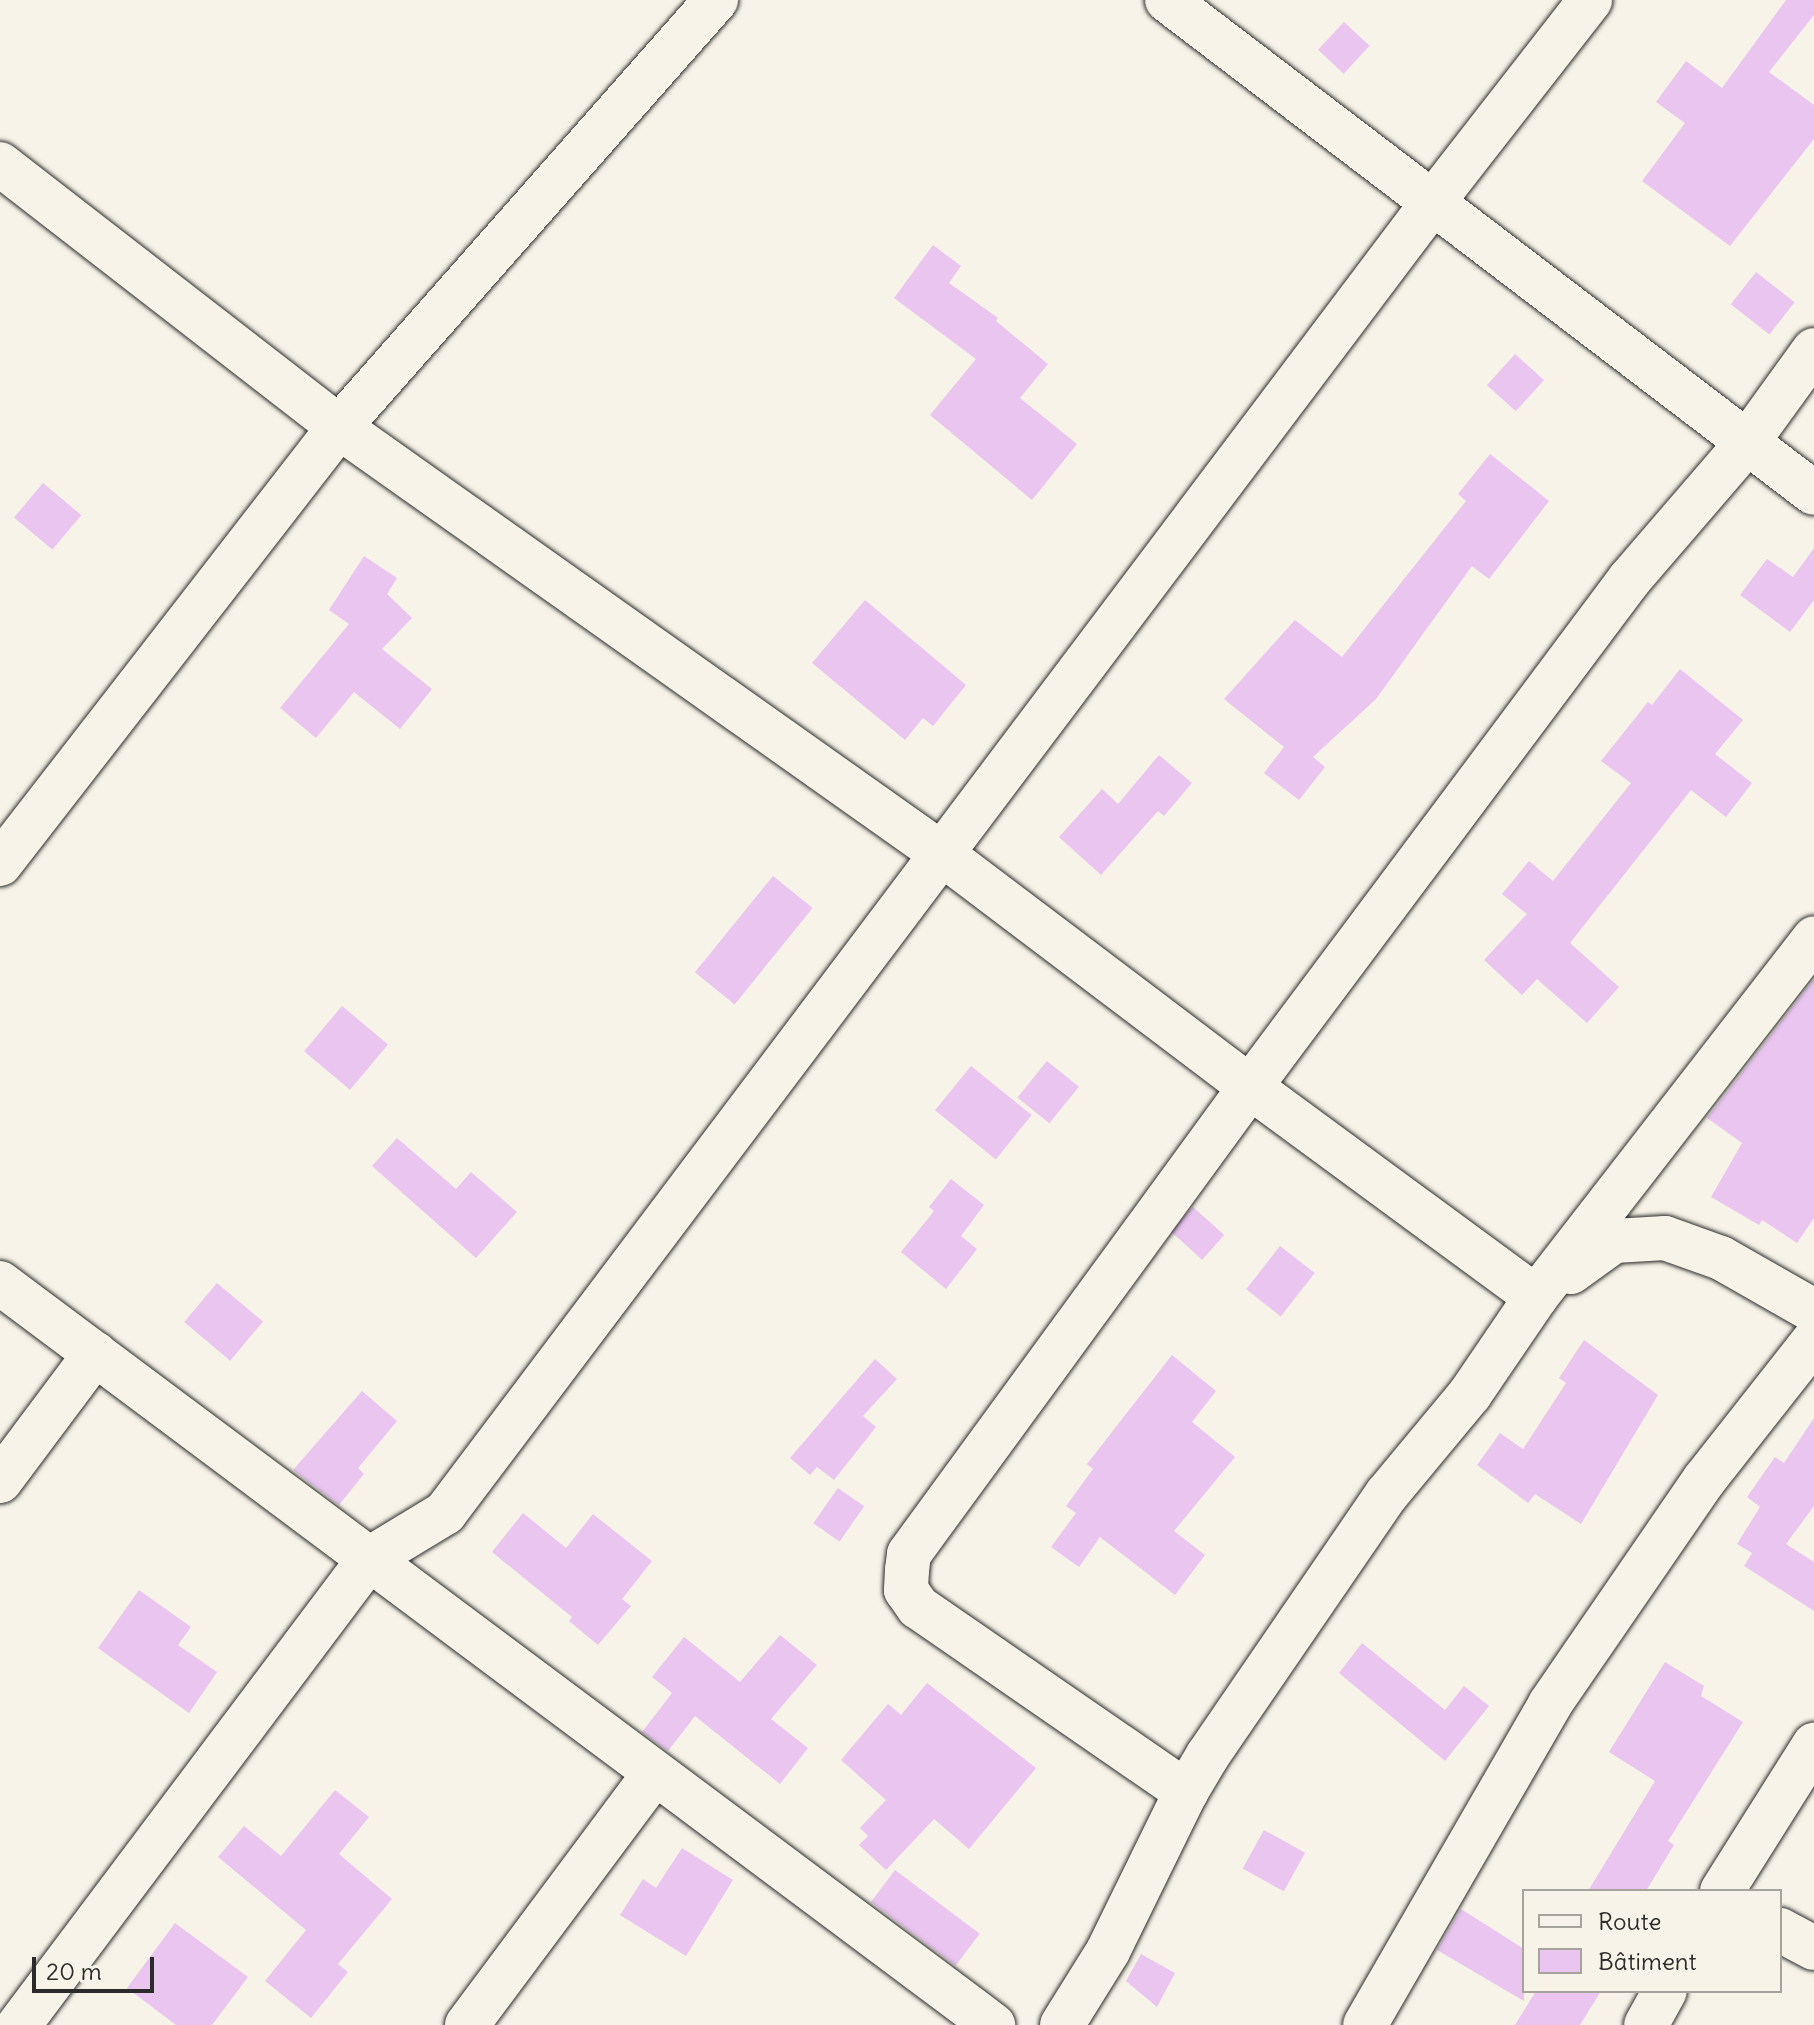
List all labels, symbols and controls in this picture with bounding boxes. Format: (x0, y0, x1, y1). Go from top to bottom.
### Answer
legend (1522, 1889, 1782, 1993)
text: Route (1598, 1906, 1661, 1936)
scale bar (36, 1941, 158, 1991)
text: Bâtiment (1598, 1946, 1697, 1976)
text: 20 m (46, 1956, 102, 1986)

